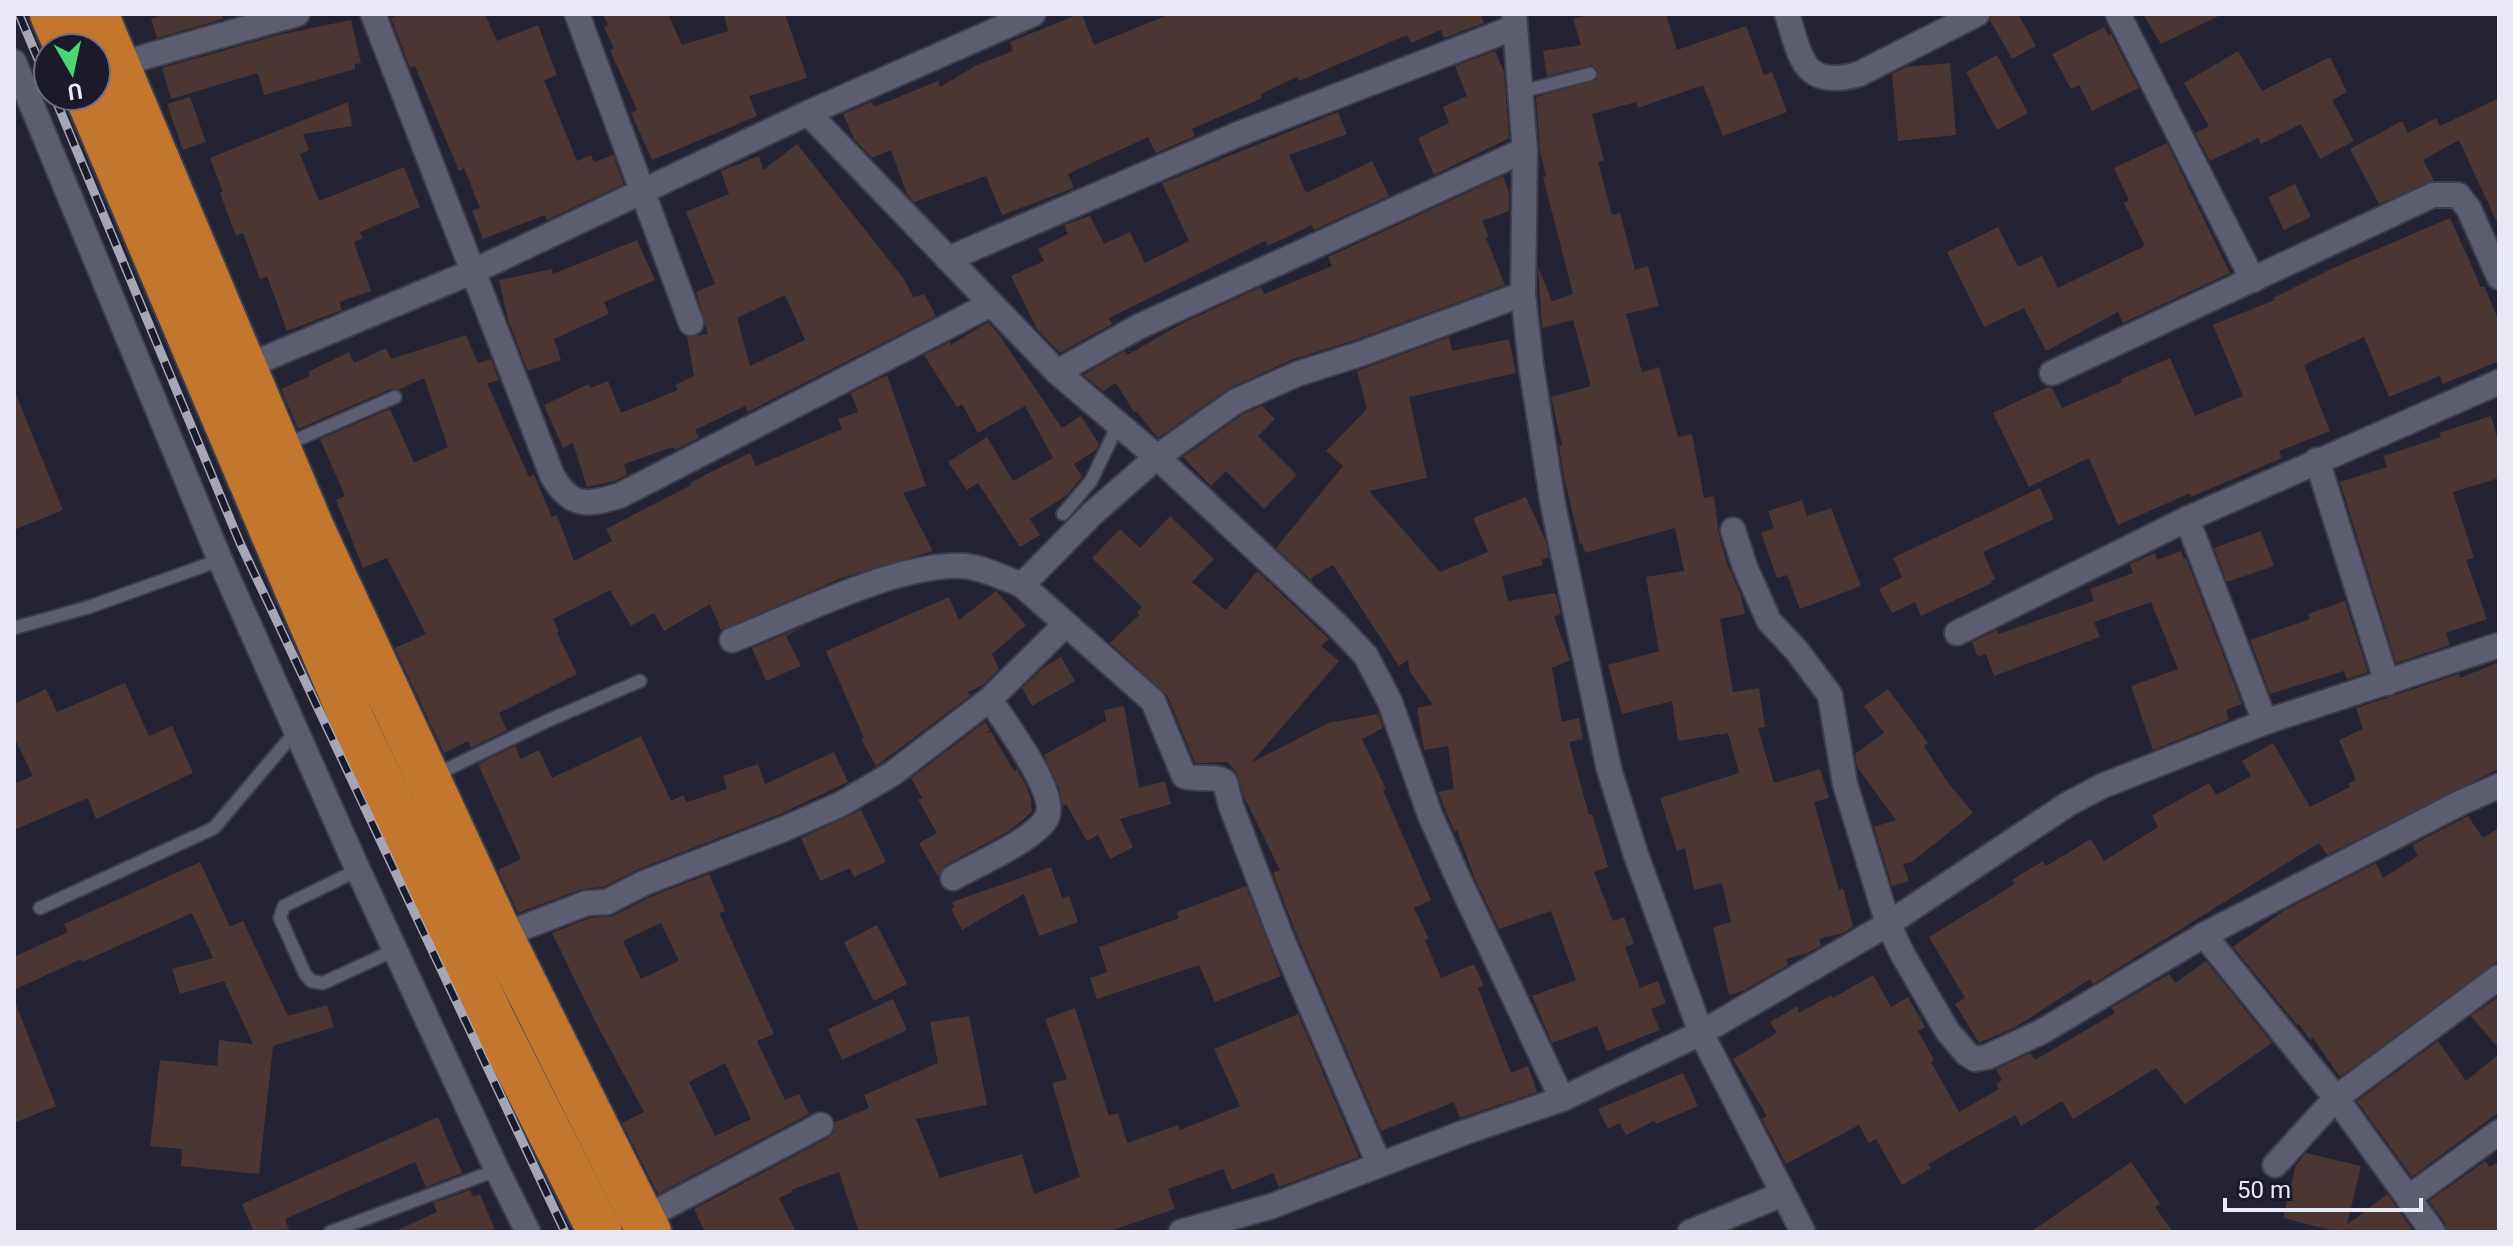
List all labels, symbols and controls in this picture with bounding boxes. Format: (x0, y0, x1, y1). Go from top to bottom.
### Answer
north arrow (32, 32, 112, 112)
text: U (66, 78, 84, 105)
scale bar (2225, 1162, 2421, 1212)
text: 50 m (2237, 1176, 2291, 1204)

